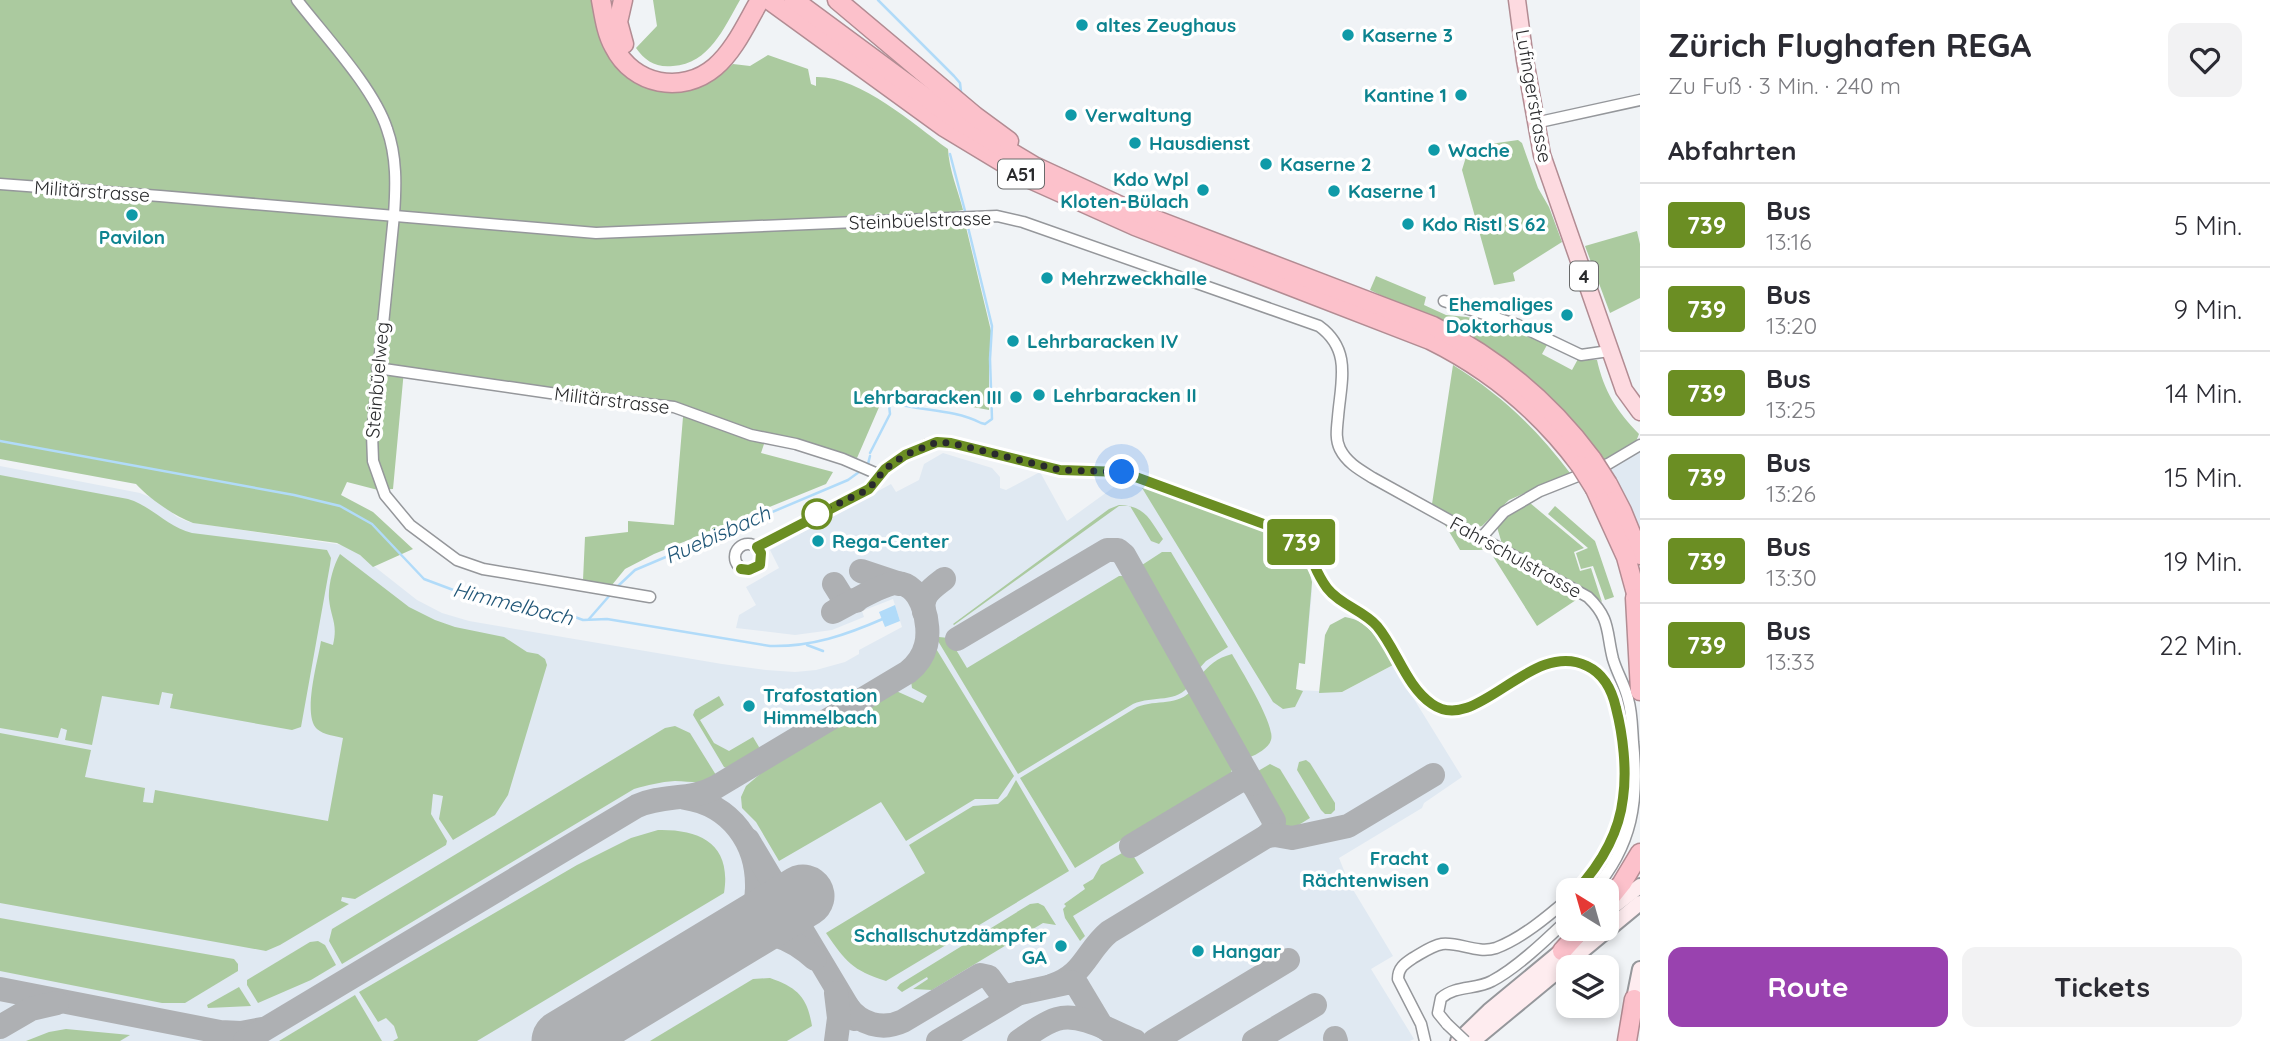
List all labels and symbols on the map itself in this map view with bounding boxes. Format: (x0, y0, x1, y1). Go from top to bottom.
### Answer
place label: altes Zeughaus (1096, 13, 1236, 37)
marker: altes Zeughaus (1074, 17, 1090, 33)
place label: Kaserne 3 (1362, 23, 1453, 47)
marker: Kaserne 3 (1340, 27, 1356, 43)
street label: Lufingerstrasse (1510, 28, 1558, 164)
place label: Kantine 1 (1364, 83, 1447, 107)
marker: Kantine 1 (1453, 87, 1469, 103)
place label: Verwaltung (1085, 103, 1192, 127)
marker: Verwaltung (1063, 107, 1079, 123)
place label: Hausdienst (1149, 131, 1251, 155)
marker: Hausdienst (1127, 135, 1143, 151)
place label: Wache (1448, 138, 1510, 162)
marker: Wache (1426, 142, 1442, 158)
place label: Kaserne 2 (1280, 152, 1372, 176)
marker: Kaserne 2 (1258, 156, 1274, 172)
road number: A51 (998, 160, 1044, 188)
place label: Kdo Wpl Kloten-Bülach (1060, 167, 1189, 213)
street label: Militärstrasse (33, 175, 151, 207)
place label: Kaserne 1 (1348, 179, 1436, 203)
marker: Kdo Wpl Kloten-Bülach (1195, 182, 1211, 198)
marker: Kaserne 1 (1326, 183, 1342, 199)
street label: Steinbüelstrasse (848, 206, 992, 234)
marker: Pavilon (124, 207, 140, 223)
place label: Kdo Ristl S 62 (1422, 212, 1546, 236)
marker: Kdo Ristl S 62 (1400, 216, 1416, 232)
place label: Pavilon (99, 225, 165, 249)
road number: 4 (1570, 262, 1598, 290)
place label: Mehrzweckhalle (1061, 266, 1207, 290)
marker: Mehrzweckhalle (1039, 270, 1055, 286)
place label: Ehemaliges Doktorhaus (1446, 292, 1553, 338)
marker: Ehemaliges Doktorhaus (1559, 307, 1575, 323)
street label: Steinbüelweg (360, 321, 394, 439)
place label: Lehrbaracken IV (1027, 329, 1178, 353)
marker: Lehrbaracken IV (1005, 333, 1021, 349)
street label: Militärstrasse (553, 381, 671, 419)
place label: Lehrbaracken II (1053, 383, 1197, 407)
place label: Lehrbaracken III (853, 385, 1002, 409)
marker: Lehrbaracken II (1031, 387, 1047, 403)
marker: Lehrbaracken III (1008, 389, 1024, 405)
your location (1104, 454, 1139, 489)
water label: Ruebisbach (660, 499, 775, 569)
unlabelled marker (802, 499, 832, 529)
street label: Fahrschulstrasse (1446, 511, 1586, 603)
line badge: 739 (1261, 519, 1341, 565)
place label: Rega-Center (832, 529, 949, 553)
marker: Rega-Center (810, 533, 826, 549)
water label: Himmelbach (450, 576, 577, 631)
place label: Trafostation Himmelbach (763, 683, 878, 729)
marker: Trafostation Himmelbach (741, 698, 757, 714)
place label: Fracht Rächtenwisen (1302, 846, 1429, 892)
marker: Fracht Rächtenwisen (1435, 861, 1451, 877)
north arrow (1556, 878, 1619, 942)
place label: Schallschutzdämpfer GA (854, 923, 1047, 969)
marker: Schallschutzdämpfer GA (1053, 938, 1069, 954)
place label: Hangar (1212, 939, 1281, 963)
marker: Hangar (1190, 943, 1206, 959)

